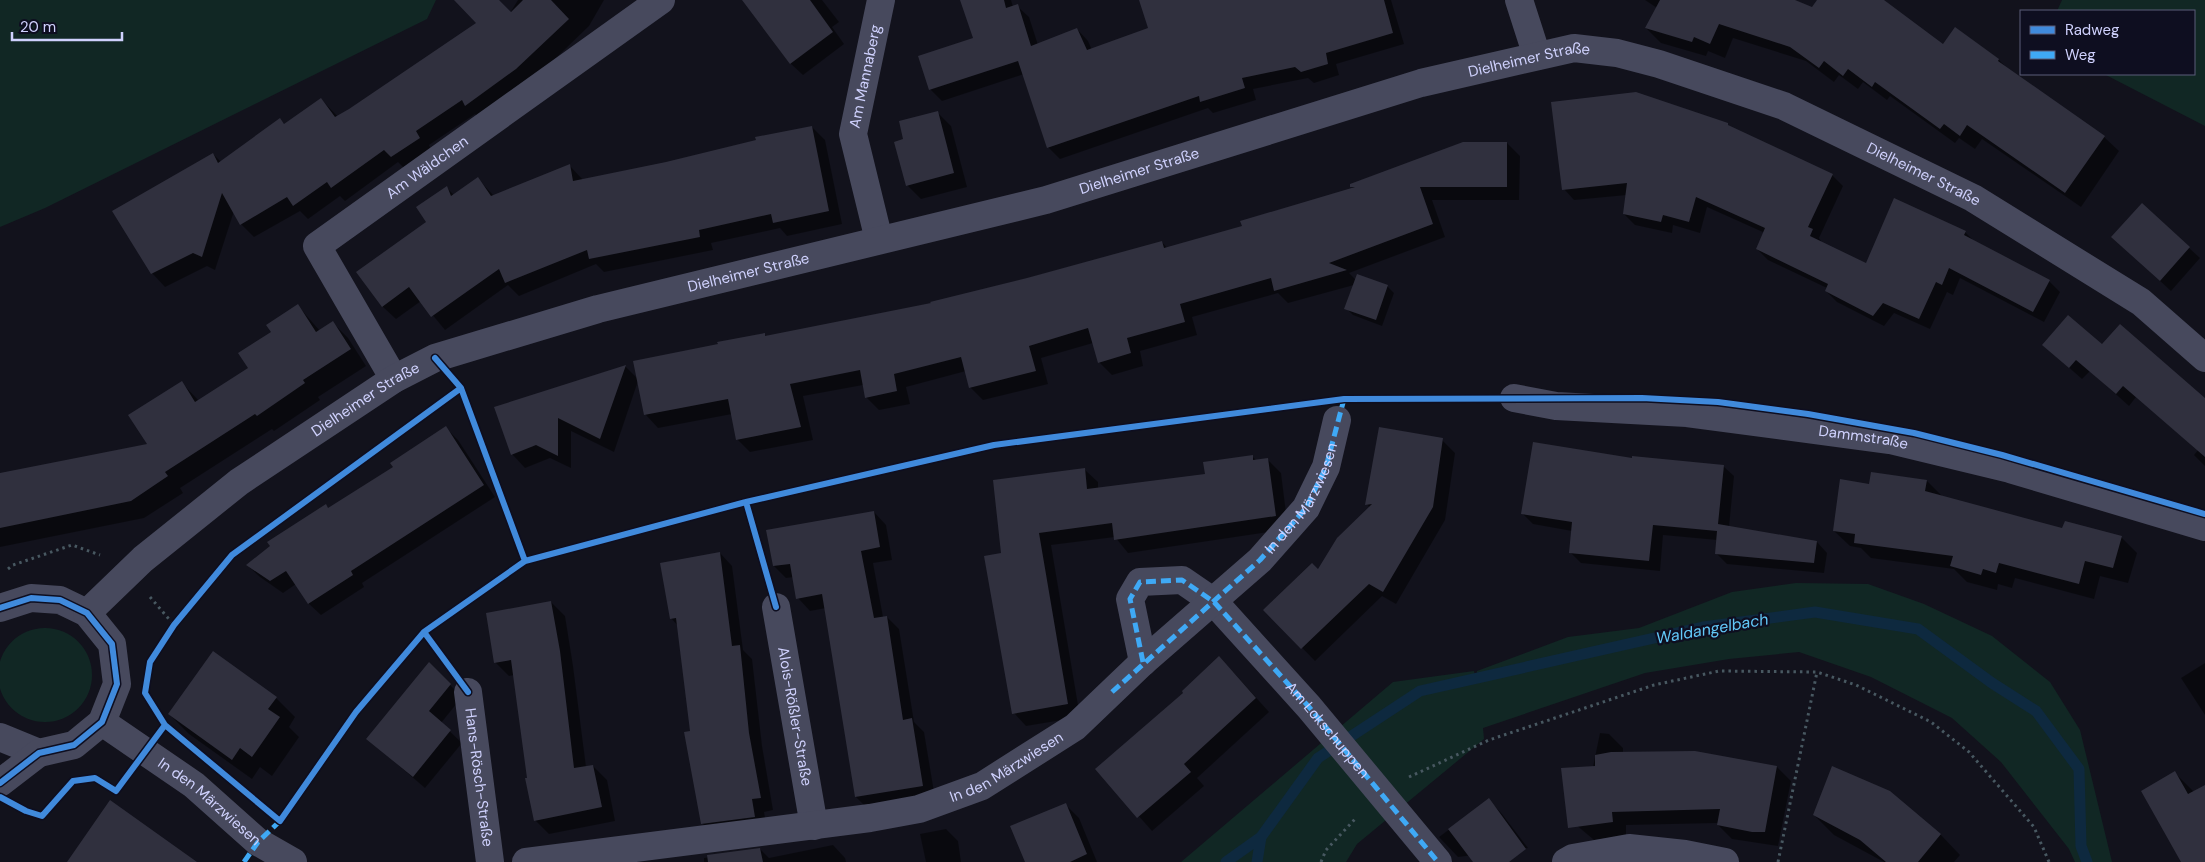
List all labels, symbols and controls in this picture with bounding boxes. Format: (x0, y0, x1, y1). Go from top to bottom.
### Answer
scale bar (12, 10, 122, 42)
legend (2020, 10, 2195, 75)
text: 20 m (20, 17, 56, 37)
text: Radweg (2065, 20, 2119, 40)
street label: Am Mannaberg (844, 23, 886, 130)
street label: Dielheimer Straße (1466, 38, 1591, 82)
text: Weg (2065, 45, 2096, 65)
street label: Am Wäldchen (382, 131, 472, 203)
street label: Dielheimer Straße (1863, 138, 1985, 210)
street label: Dielheimer Straße (1077, 143, 1202, 199)
street label: Dielheimer Straße (685, 248, 811, 297)
street label: Dielheimer Straße (307, 358, 423, 441)
street label: Dammstraße (1817, 421, 1910, 454)
street label: In den Märzwiesen (1260, 441, 1342, 558)
water label: Waldangelbach (1654, 608, 1770, 649)
street label: Alois-Rößler-Straße (773, 645, 817, 787)
street label: Am Lokschuppen (1281, 678, 1374, 782)
street label: Hans-Rösch-Straße (460, 707, 498, 848)
street label: In den Märzwiesen (947, 727, 1067, 807)
street label: In den Märzwiesen (154, 753, 265, 850)

